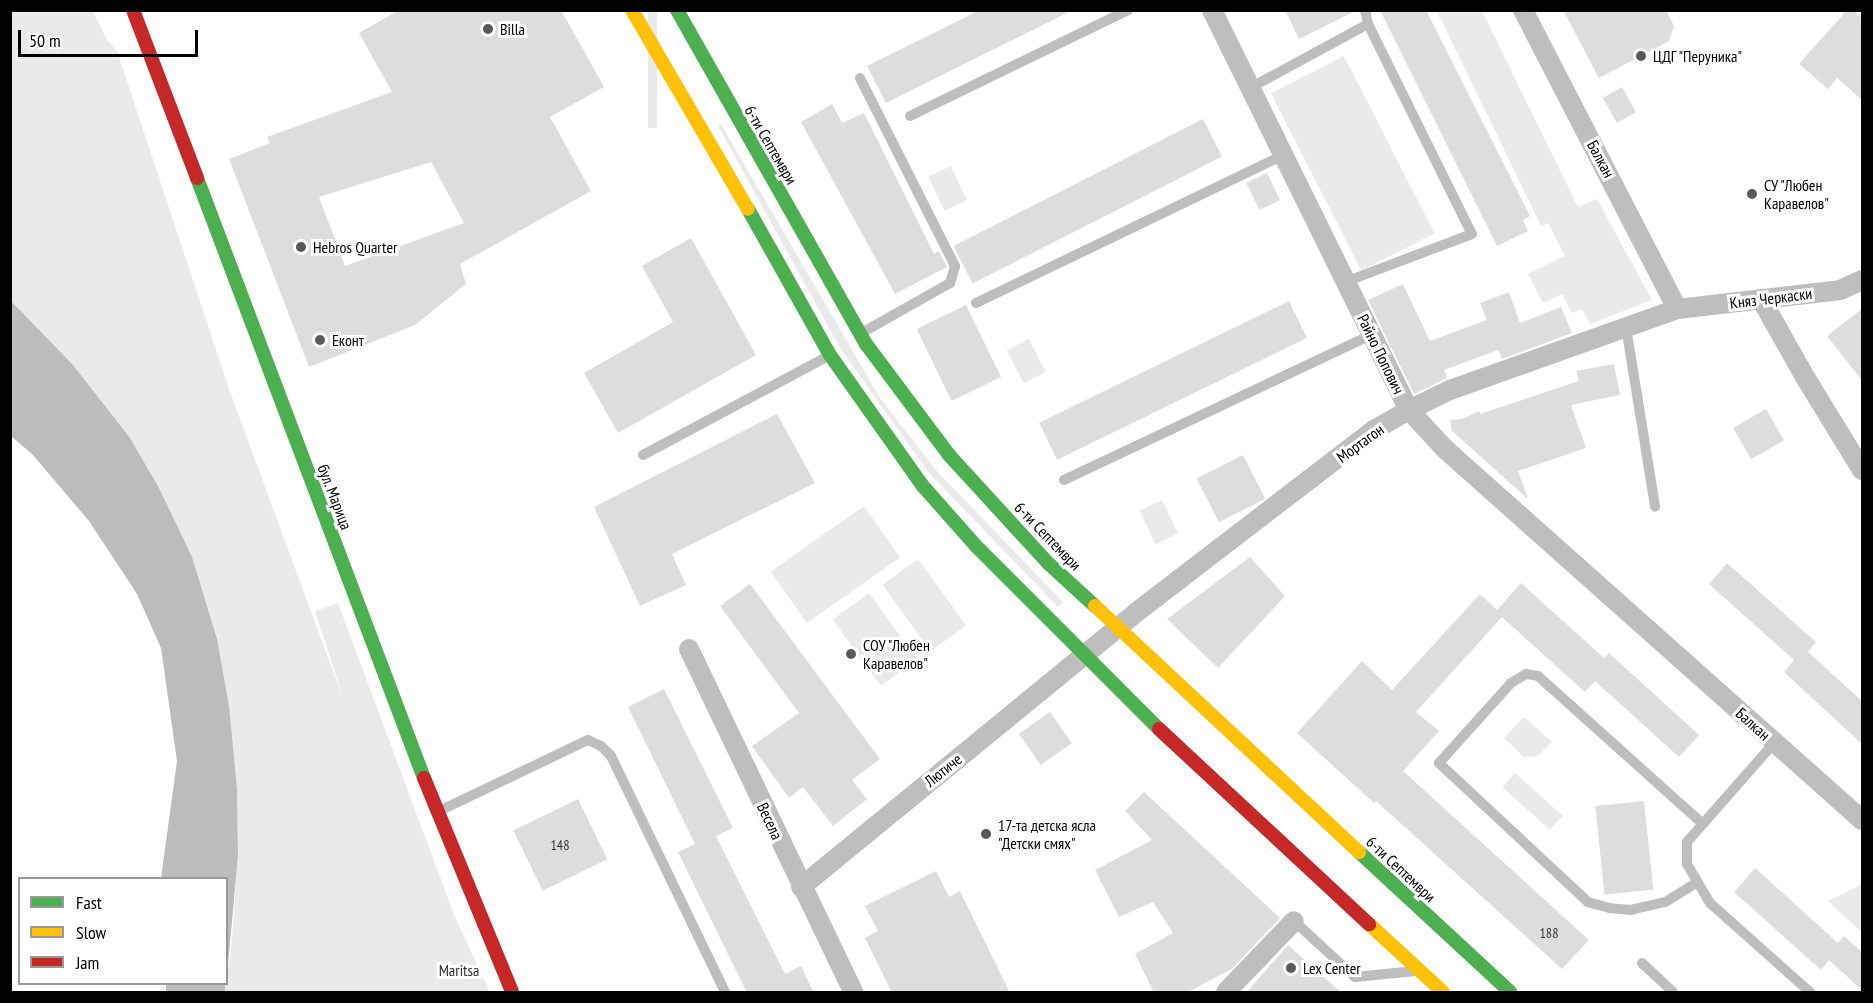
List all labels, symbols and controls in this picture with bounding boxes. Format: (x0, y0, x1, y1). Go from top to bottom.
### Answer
scale bar (21, 18, 201, 56)
place label: Billa (500, 19, 525, 39)
marker: Billa (481, 22, 495, 36)
text: 50 m (29, 29, 61, 52)
place label: ЦДГ "Перуника" (1653, 46, 1744, 66)
marker: ЦДГ "Перуника" (1634, 49, 1648, 63)
street label: 6-ти Септември (741, 102, 801, 188)
street label: Балкан (1583, 137, 1619, 181)
place label: СУ "Любен Каравелов" (1764, 175, 1829, 213)
marker: СУ "Любен Каравелов" (1745, 187, 1759, 201)
place label: Hebros Quarter (313, 237, 397, 257)
marker: Hebros Quarter (294, 240, 308, 254)
street label: Княз Черкаски (1729, 283, 1813, 313)
street label: Райно Попович (1353, 311, 1409, 397)
place label: Еконт (332, 330, 364, 350)
marker: Еконт (313, 333, 327, 347)
street label: Мортагон (1333, 419, 1387, 467)
street label: бул. Марица (314, 461, 356, 533)
street label: 6-ти Септември (1011, 498, 1085, 574)
place label: СОУ "Любен Каравелов" (863, 635, 931, 673)
marker: СОУ "Любен Каравелов" (844, 647, 858, 661)
street label: Балкан (1732, 704, 1774, 744)
street label: Лютиче (921, 749, 965, 791)
street label: Весела (753, 799, 787, 843)
place label: 17-та детска ясла "Детски смях" (998, 815, 1096, 853)
marker: 17-та детска ясла "Детски смях" (979, 827, 993, 841)
street label: 6-ти Септември (1362, 832, 1440, 906)
house number: 148 (551, 837, 569, 853)
legend (18, 877, 228, 985)
text: Fast (76, 891, 102, 914)
text: Slow (76, 921, 106, 944)
house number: 188 (1540, 925, 1558, 941)
text: Jam (76, 951, 99, 974)
place label: Lex Center (1303, 958, 1361, 978)
park label: Maritsa (439, 960, 479, 980)
marker: Lex Center (1284, 961, 1298, 975)

